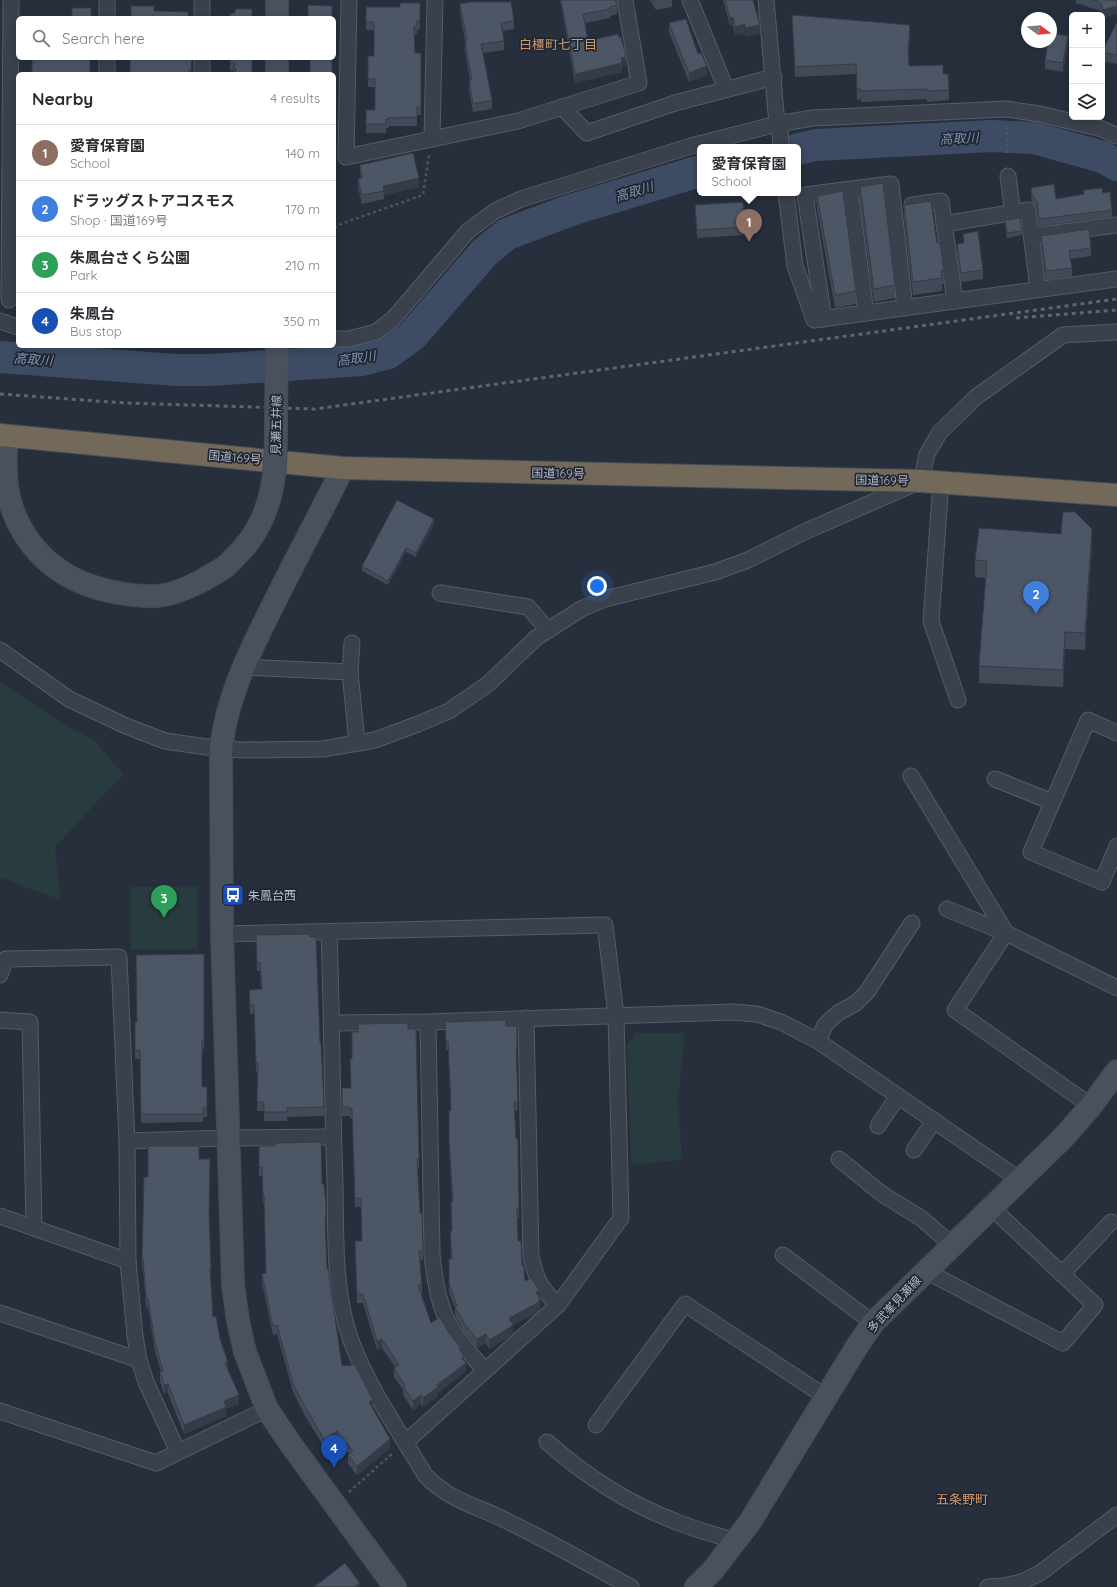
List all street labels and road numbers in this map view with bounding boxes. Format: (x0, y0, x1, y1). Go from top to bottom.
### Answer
street label: 見瀬五井線 (268, 395, 284, 455)
street label: 国道169号 (208, 447, 262, 467)
street label: 国道169号 (531, 465, 585, 481)
street label: 国道169号 (855, 472, 909, 488)
street label: 多武峯見瀬線 (864, 1273, 924, 1335)

